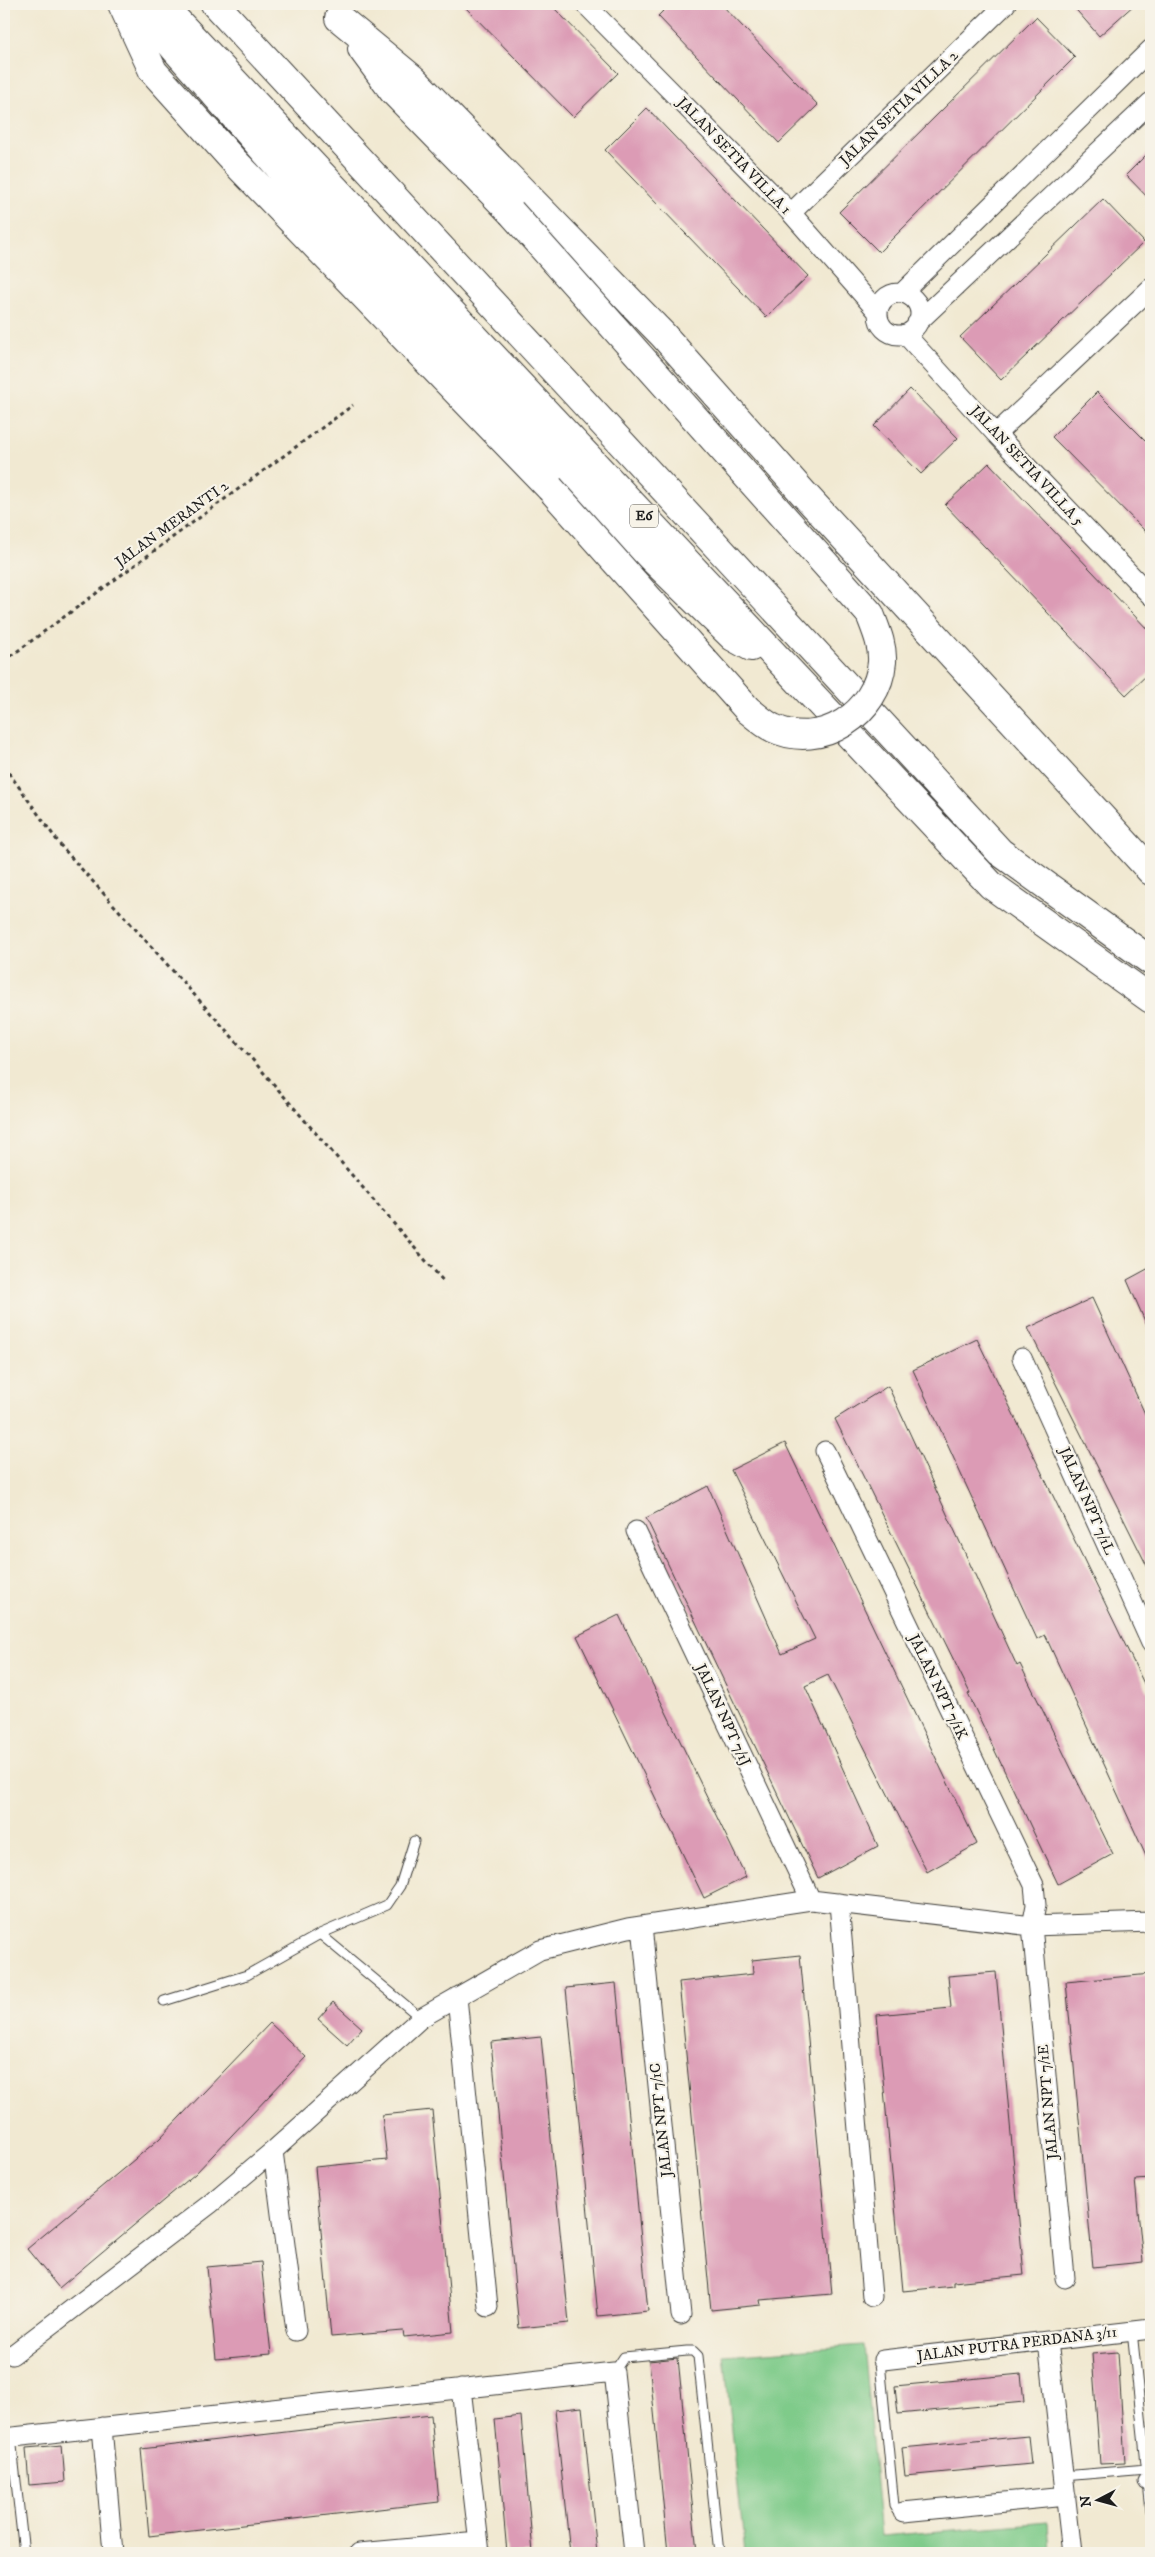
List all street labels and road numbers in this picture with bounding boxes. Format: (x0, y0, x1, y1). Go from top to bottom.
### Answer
street label: JALAN SETIA VILLA 2 (834, 46, 963, 171)
street label: JALAN SETIA VILLA 1 (672, 92, 795, 219)
street label: JALAN SETIA VILLA 5 (965, 400, 1088, 531)
street label: JALAN MERANTI 2 (110, 476, 233, 573)
road number: E6 (630, 504, 658, 528)
street label: JALAN NPT 7/1L (1054, 1443, 1119, 1558)
street label: JALAN NPT 7/1K (903, 1629, 972, 1743)
street label: JALAN NPT 7/1J (690, 1659, 755, 1769)
street label: JALAN NPT 7/1E (1033, 2043, 1063, 2162)
street label: JALAN NPT 7/1C (646, 2062, 677, 2180)
street label: JALAN PUTRA PERDANA 3/11 (914, 2322, 1118, 2366)

